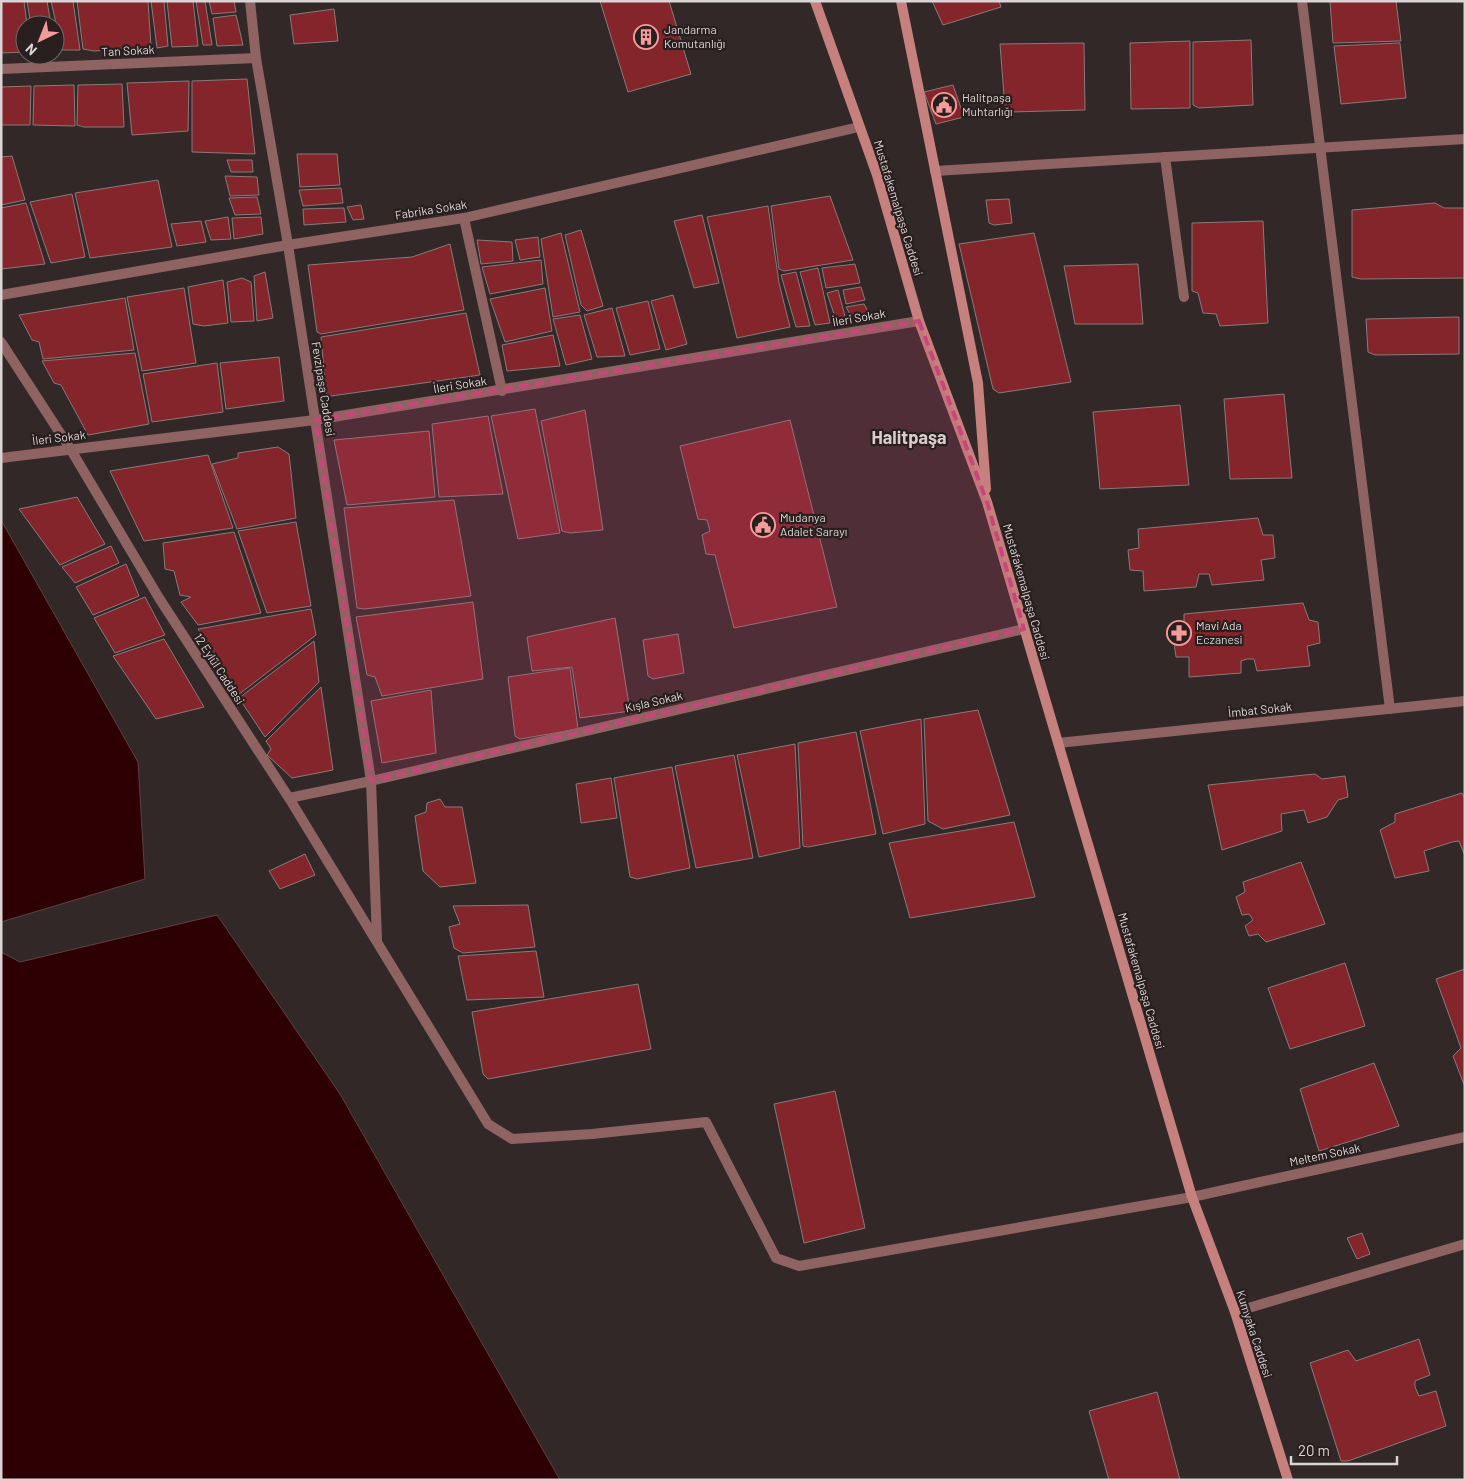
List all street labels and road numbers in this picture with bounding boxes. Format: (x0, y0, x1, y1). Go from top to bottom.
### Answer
street label: Tan Sokak (101, 42, 155, 58)
street label: Mustafakemalpaşa Caddesi (872, 138, 926, 277)
street label: Fabrika Sokak (394, 196, 468, 222)
street label: İleri Sokak (831, 305, 886, 329)
street label: Fevzipaşa Caddesi (310, 341, 338, 437)
street label: İleri Sokak (432, 373, 487, 395)
street label: İleri Sokak (31, 427, 86, 447)
street label: Mustafakemalpaşa Caddesi (1001, 522, 1053, 661)
street label: 12 Eylül Caddesi (192, 630, 248, 707)
street label: Kışla Sokak (624, 688, 684, 714)
street label: İmbat Sokak (1227, 699, 1292, 719)
street label: Mustafakemalpaşa Caddesi (1116, 911, 1168, 1050)
street label: Meltem Sokak (1288, 1140, 1362, 1168)
street label: Kumyaka Caddesi (1234, 1288, 1276, 1379)

